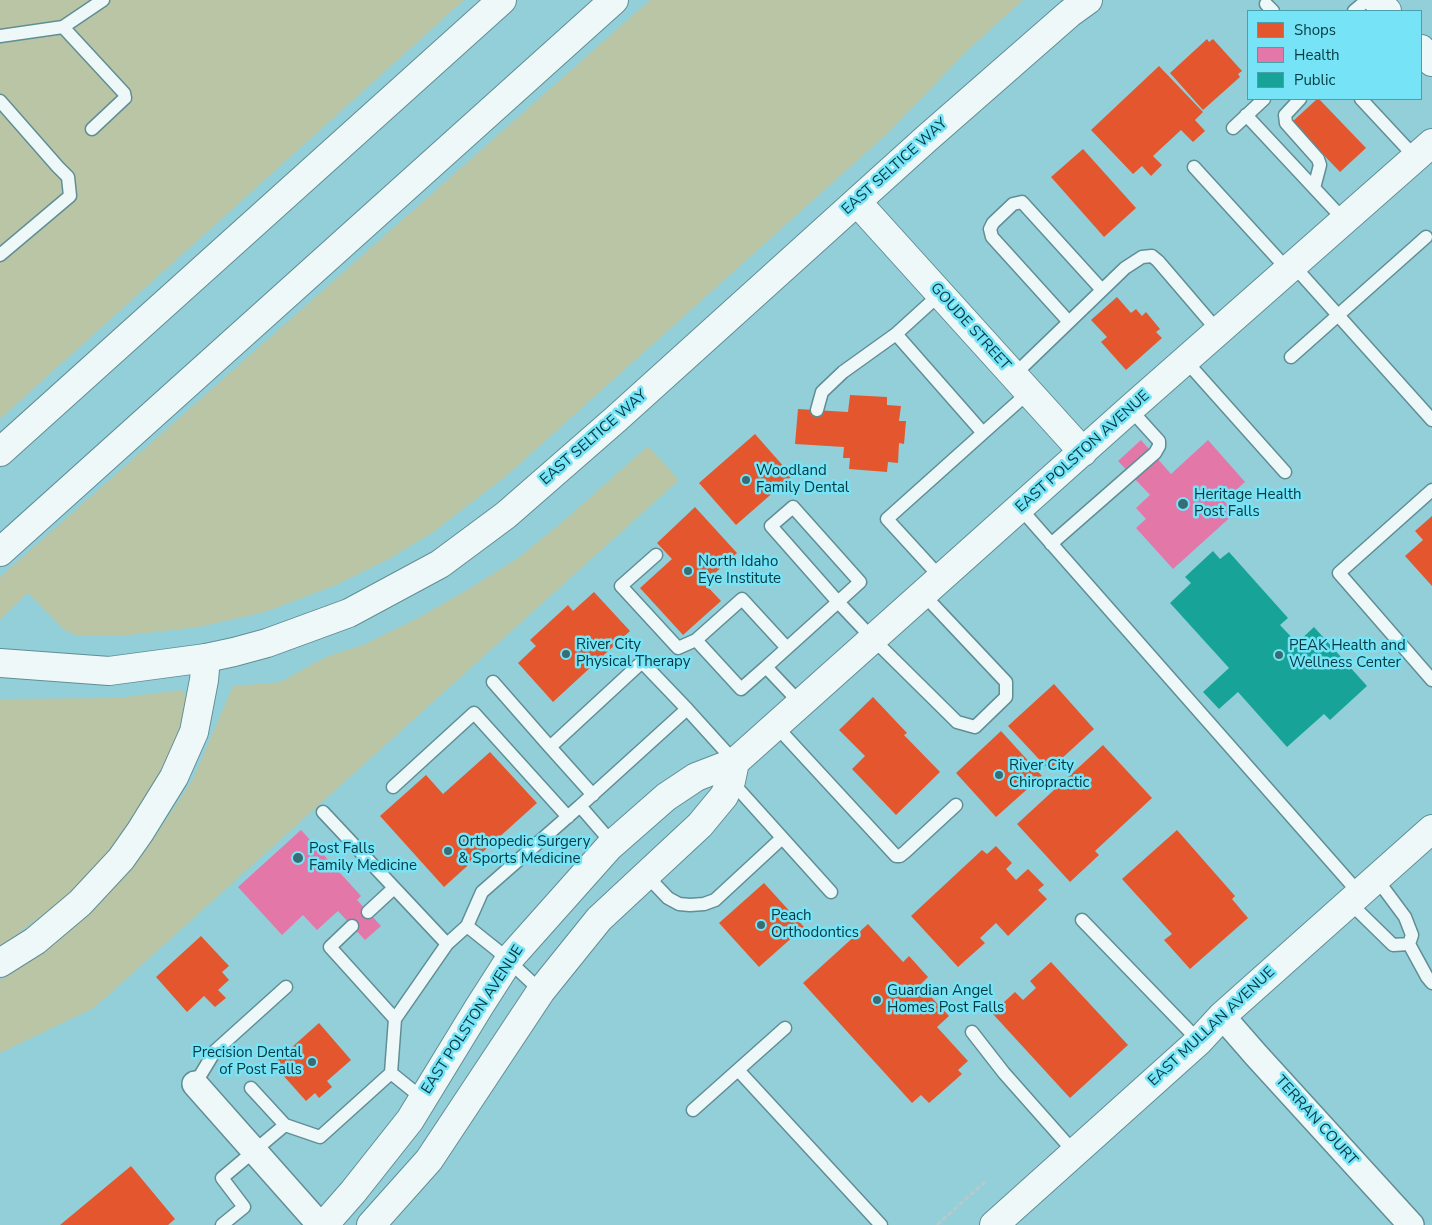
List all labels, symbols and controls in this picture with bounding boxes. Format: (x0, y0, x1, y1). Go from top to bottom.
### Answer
legend (1247, 10, 1422, 100)
text: Shops (1294, 20, 1336, 40)
text: Health (1294, 45, 1339, 65)
text: Public (1294, 70, 1335, 90)
street label: EAST SELTICE WAY (839, 115, 951, 219)
street label: GOUDE STREET (926, 280, 1014, 374)
street label: EAST SELTICE WAY (537, 387, 651, 489)
street label: EAST POLSTON AVENUE (1012, 387, 1154, 517)
place label: Woodland Family Dental (756, 462, 849, 497)
marker: Woodland Family Dental (740, 474, 752, 486)
place label: Heritage Health Post Falls (1194, 486, 1301, 521)
marker: Heritage Health Post Falls (1176, 497, 1190, 511)
place label: North Idaho Eye Institute (698, 553, 781, 588)
marker: North Idaho Eye Institute (682, 565, 694, 577)
place label: River City Physical Therapy (576, 636, 690, 671)
place label: PEAK Health and Wellness Center (1289, 637, 1406, 672)
marker: River City Physical Therapy (560, 648, 572, 660)
marker: PEAK Health and Wellness Center (1273, 649, 1285, 661)
place label: River City Chiropractic (1009, 757, 1089, 792)
marker: River City Chiropractic (993, 769, 1005, 781)
place label: Orthopedic Surgery & Sports Medicine (458, 833, 590, 868)
place label: Post Falls Family Medicine (309, 840, 417, 875)
marker: Orthopedic Surgery & Sports Medicine (442, 845, 454, 857)
marker: Post Falls Family Medicine (291, 851, 305, 865)
place label: Peach Orthodontics (771, 907, 859, 942)
marker: Peach Orthodontics (755, 919, 767, 931)
street label: EAST POLSTON AVENUE (418, 942, 528, 1098)
street label: EAST MULLAN AVENUE (1145, 964, 1279, 1090)
place label: Guardian Angel Homes Post Falls (887, 982, 1004, 1017)
marker: Guardian Angel Homes Post Falls (871, 994, 883, 1006)
place label: Precision Dental of Post Falls (192, 1044, 302, 1079)
marker: Precision Dental of Post Falls (306, 1056, 318, 1068)
street label: TERRAN COURT (1271, 1072, 1361, 1170)

